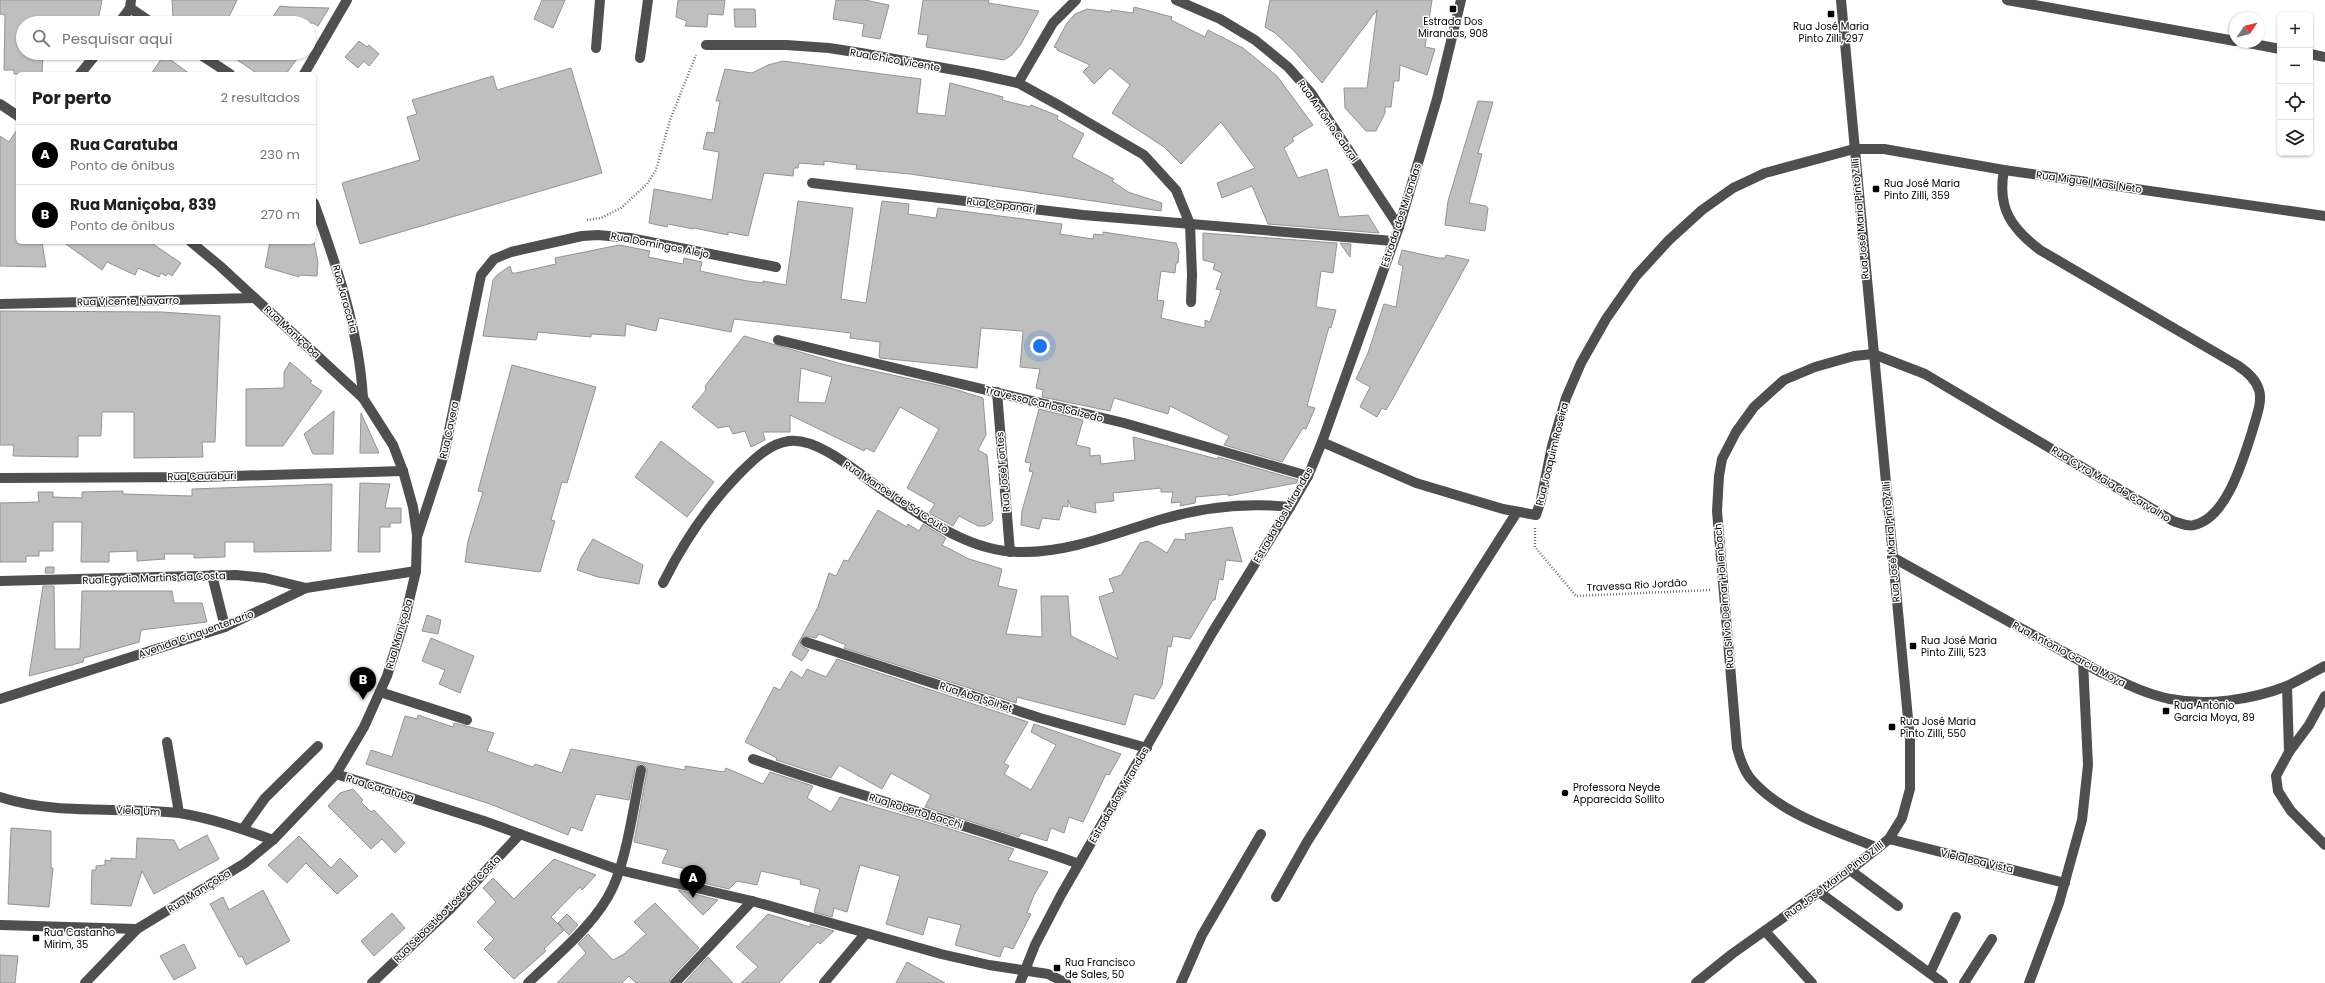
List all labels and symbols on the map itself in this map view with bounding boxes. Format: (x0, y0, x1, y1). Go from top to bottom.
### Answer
marker: Estrada Dos Mirandas, 908 (1448, 4, 1458, 14)
marker: Rua José Maria Pinto Zilli, 297 (1826, 9, 1836, 19)
north arrow (2229, 12, 2265, 48)
place label: Estrada Dos Mirandas, 908 (1418, 14, 1488, 41)
place label: Rua José Maria Pinto Zilli, 297 (1793, 19, 1869, 46)
street label: Rua Chico Vicente (849, 45, 941, 75)
street label: Rua Antônio Cabral (1294, 77, 1362, 165)
street label: Rua José Maria Pinto Zilli (1847, 158, 1873, 280)
street label: Estrada dos Mirandas (1377, 161, 1425, 269)
street label: Rua Miguel Masi Neto (2035, 167, 2143, 197)
place label: Rua José Maria Pinto Zilli, 359 (1884, 176, 1960, 203)
marker: Rua José Maria Pinto Zilli, 359 (1871, 184, 1881, 194)
street label: Rua Capanari (966, 193, 1036, 217)
street label: Rua Domingos Alejo (610, 228, 710, 262)
street label: Rua Jaracatia (329, 263, 361, 335)
street label: Rua Vicente Navarro (77, 293, 179, 309)
street label: Rua Maniçoba (261, 302, 323, 362)
your location (1030, 336, 1050, 356)
street label: Travessa Carlos Salzedo (983, 382, 1105, 426)
street label: Rua Cavera (436, 400, 462, 460)
street label: Rua Joaquim Roseira (1532, 401, 1572, 507)
street label: Rua José Fontes (992, 431, 1014, 513)
street label: Rua Cyro Maia de Carvalho (2049, 442, 2173, 526)
street label: Rua Manoel de Sá Couto (840, 457, 952, 537)
street label: Estrada dos Mirandas (1249, 464, 1317, 566)
street label: Rua Cauaburi (167, 468, 237, 484)
street label: Rua José Maria Pinto Zilli (1878, 481, 1904, 603)
street label: Rua Silvio Delmar Hollenbach (1710, 523, 1738, 669)
street label: Rua Egydio Martins da Costa (82, 568, 226, 588)
street label: Travessa Rio Jordão (1586, 575, 1688, 595)
street label: Rua Maniçoba (382, 597, 416, 671)
street label: Avenida Cinquentenario (136, 606, 256, 662)
street label: Rua Antônio Garcia Moya (2010, 618, 2128, 690)
place label: Rua José Maria Pinto Zilli, 523 (1921, 633, 1997, 660)
marker: Rua José Maria Pinto Zilli, 523 (1908, 641, 1918, 651)
pin: B (350, 667, 376, 700)
street label: Rua Aba Soihet (938, 678, 1015, 716)
place label: Rua Antônio Garcia Moya, 89 (2174, 698, 2255, 725)
marker: Rua Antônio Garcia Moya, 89 (2161, 706, 2171, 716)
place label: Rua José Maria Pinto Zilli, 550 (1900, 714, 1976, 741)
marker: Rua José Maria Pinto Zilli, 550 (1887, 722, 1897, 732)
street label: Estrada dos Mirandas (1085, 744, 1153, 846)
street label: Rua Caratuba (344, 771, 416, 805)
place label: Professora Neyde Apparecida Sollito (1573, 780, 1664, 807)
marker: Professora Neyde Apparecida Sollito (1560, 788, 1570, 798)
street label: Rua Roberto Bacchi (867, 790, 965, 832)
street label: Viela Um (115, 802, 161, 820)
street label: Rua José Maria Pinto Zilli (1781, 838, 1887, 922)
street label: Viela Boa Vista (1939, 845, 2015, 877)
street label: Rua Sebastião José da Costa (390, 852, 504, 966)
pin: A (680, 865, 706, 898)
street label: Rua Maniçoba (164, 866, 234, 916)
place label: Rua Castanho Mirim, 35 (44, 925, 115, 952)
marker: Rua Castanho Mirim, 35 (31, 933, 41, 943)
place label: Rua Francisco de Sales, 50 (1065, 955, 1135, 982)
marker: Rua Francisco de Sales, 50 (1052, 963, 1062, 973)

